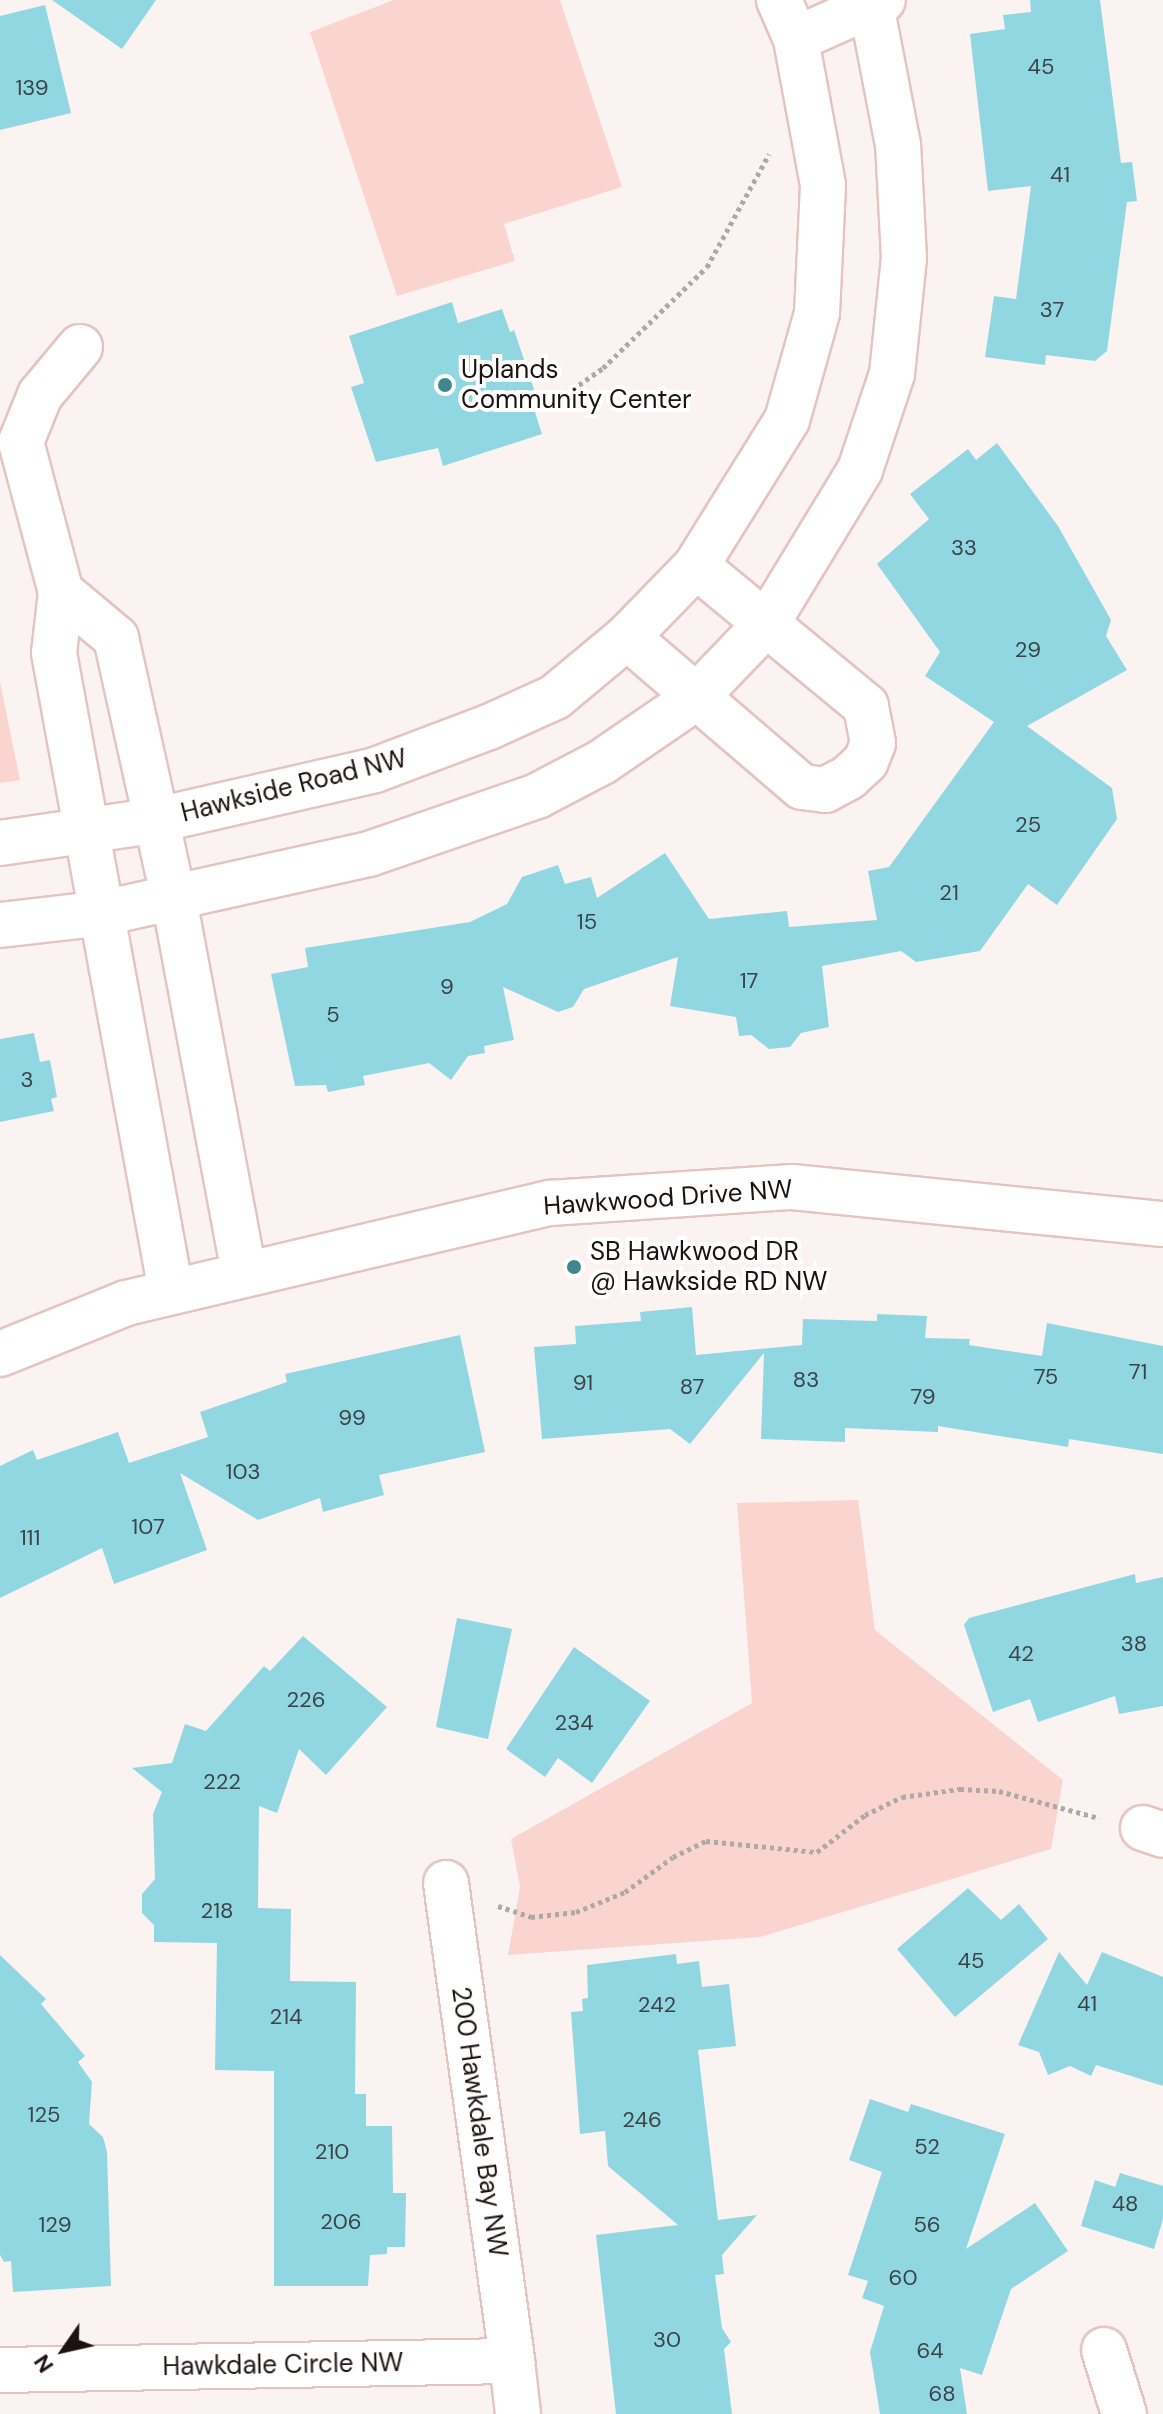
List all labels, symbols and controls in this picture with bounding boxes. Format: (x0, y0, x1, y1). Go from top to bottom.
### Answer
house number: 45 (1028, 54, 1054, 80)
house number: 139 (15, 75, 49, 101)
house number: 41 (1050, 162, 1070, 188)
house number: 37 (1040, 297, 1064, 323)
place label: Uplands Community Center (461, 354, 692, 416)
marker: Uplands Community Center (436, 376, 454, 394)
house number: 33 (951, 535, 977, 561)
house number: 29 (1015, 637, 1041, 663)
street label: Hawkside Road NW (178, 743, 410, 829)
house number: 25 (1015, 812, 1041, 838)
house number: 21 (939, 880, 959, 906)
house number: 15 (577, 909, 597, 935)
house number: 17 (740, 968, 758, 994)
house number: 9 (440, 974, 454, 1000)
house number: 5 (326, 1002, 340, 1028)
house number: 3 (20, 1067, 34, 1093)
street label: Hawkwood Drive NW (542, 1174, 794, 1222)
place label: SB Hawkwood DR @ Hawkside RD NW (590, 1236, 827, 1298)
marker: SB Hawkwood DR @ Hawkside RD NW (565, 1258, 583, 1276)
house number: 71 (1129, 1359, 1147, 1385)
house number: 75 (1034, 1364, 1058, 1390)
house number: 83 (793, 1367, 819, 1393)
house number: 91 (573, 1370, 593, 1396)
house number: 87 (680, 1374, 704, 1400)
house number: 79 (911, 1384, 935, 1410)
house number: 99 (338, 1405, 366, 1431)
house number: 103 (226, 1459, 260, 1485)
house number: 107 (131, 1514, 165, 1540)
house number: 111 (20, 1525, 40, 1551)
house number: 38 (1121, 1631, 1147, 1657)
house number: 42 (1008, 1641, 1034, 1667)
house number: 226 (286, 1687, 326, 1713)
house number: 234 (554, 1710, 594, 1736)
house number: 222 (203, 1769, 241, 1795)
house number: 218 (201, 1898, 233, 1924)
house number: 45 (958, 1948, 984, 1974)
street label: 200 Hawkdale Bay NW (445, 1985, 513, 2259)
house number: 41 (1077, 1991, 1097, 2017)
house number: 242 (638, 1992, 676, 2018)
house number: 214 (270, 2004, 302, 2030)
house number: 125 (28, 2102, 60, 2128)
house number: 246 (622, 2107, 662, 2133)
house number: 52 (914, 2134, 940, 2160)
house number: 210 (315, 2139, 349, 2165)
house number: 48 (1112, 2191, 1138, 2217)
house number: 206 (320, 2209, 362, 2235)
house number: 129 (38, 2212, 72, 2238)
house number: 56 (913, 2212, 941, 2238)
house number: 60 (889, 2265, 917, 2291)
north arrow (24, 2310, 104, 2390)
house number: 30 (653, 2327, 681, 2353)
house number: 64 (916, 2338, 944, 2364)
street label: Hawkdale Circle NW (162, 2347, 404, 2383)
text: N (27, 2349, 60, 2378)
house number: 68 (928, 2381, 956, 2407)

